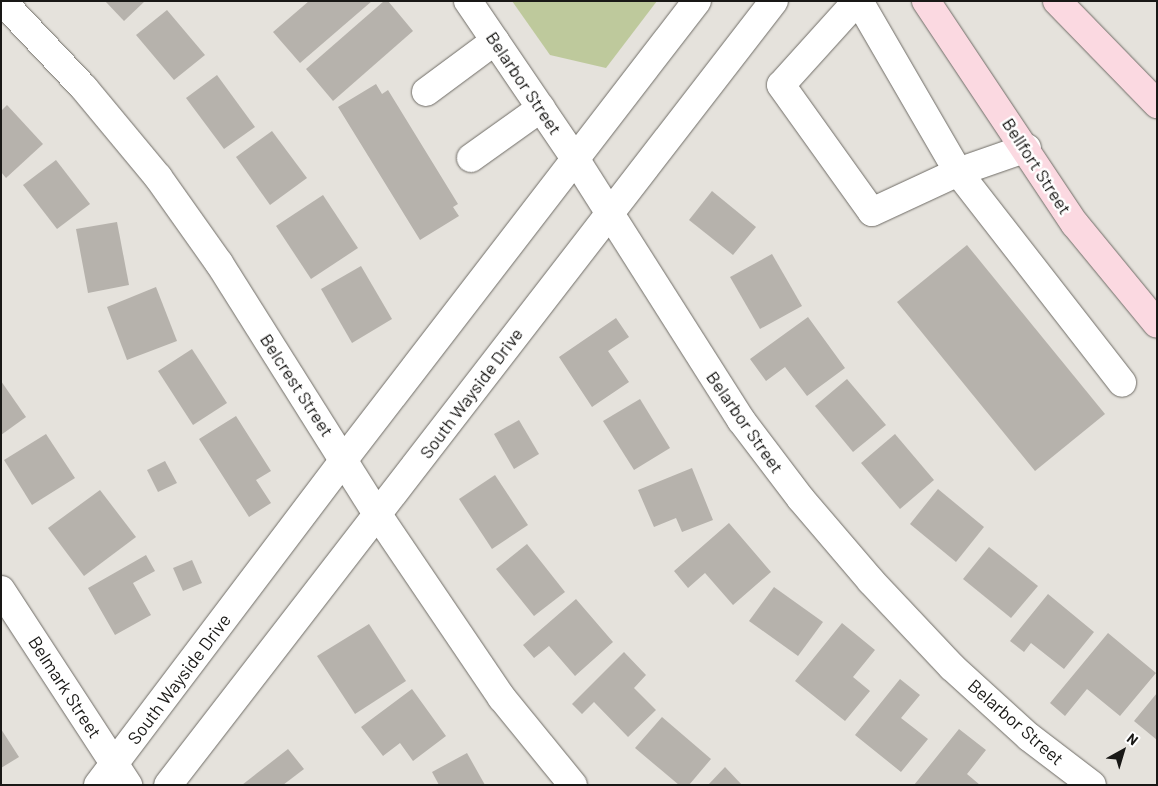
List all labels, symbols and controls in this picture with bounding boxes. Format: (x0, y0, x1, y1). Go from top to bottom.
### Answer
street label: Belarbor Street (482, 27, 566, 139)
street label: Bellfort Street (998, 114, 1076, 218)
street label: South Wayside Drive (415, 323, 527, 463)
street label: Belcrest Street (256, 330, 338, 440)
street label: Belarbor Street (702, 367, 788, 477)
street label: South Wayside Drive (123, 609, 235, 749)
street label: Belmark Street (24, 632, 106, 742)
street label: Belarbor Street (964, 675, 1068, 769)
north arrow (1098, 726, 1148, 776)
text: N (1124, 729, 1142, 748)

